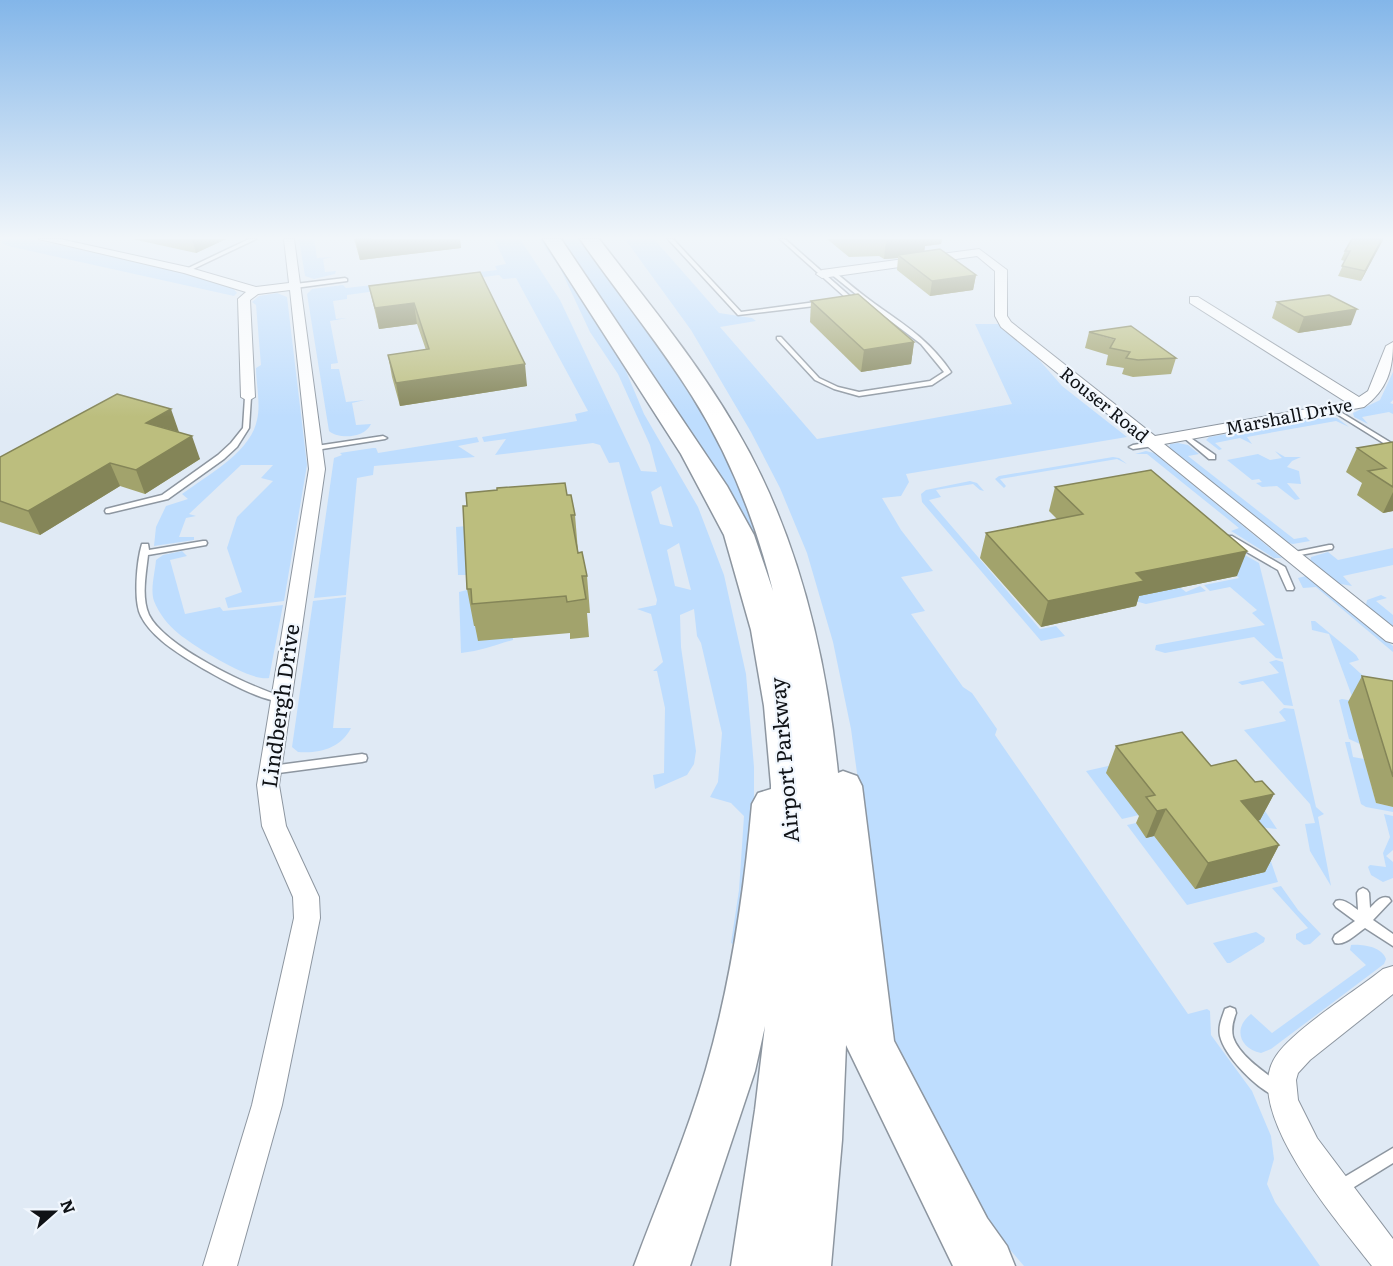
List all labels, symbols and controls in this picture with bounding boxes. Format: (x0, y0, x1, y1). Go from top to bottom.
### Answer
street label: Rouser Road (1055, 360, 1155, 448)
street label: Marshall Drive (1223, 390, 1354, 441)
street label: Lindbergh Drive (252, 622, 305, 790)
street label: Airport Parkway (760, 675, 805, 844)
north arrow (24, 1182, 84, 1242)
text: N (55, 1196, 83, 1217)

